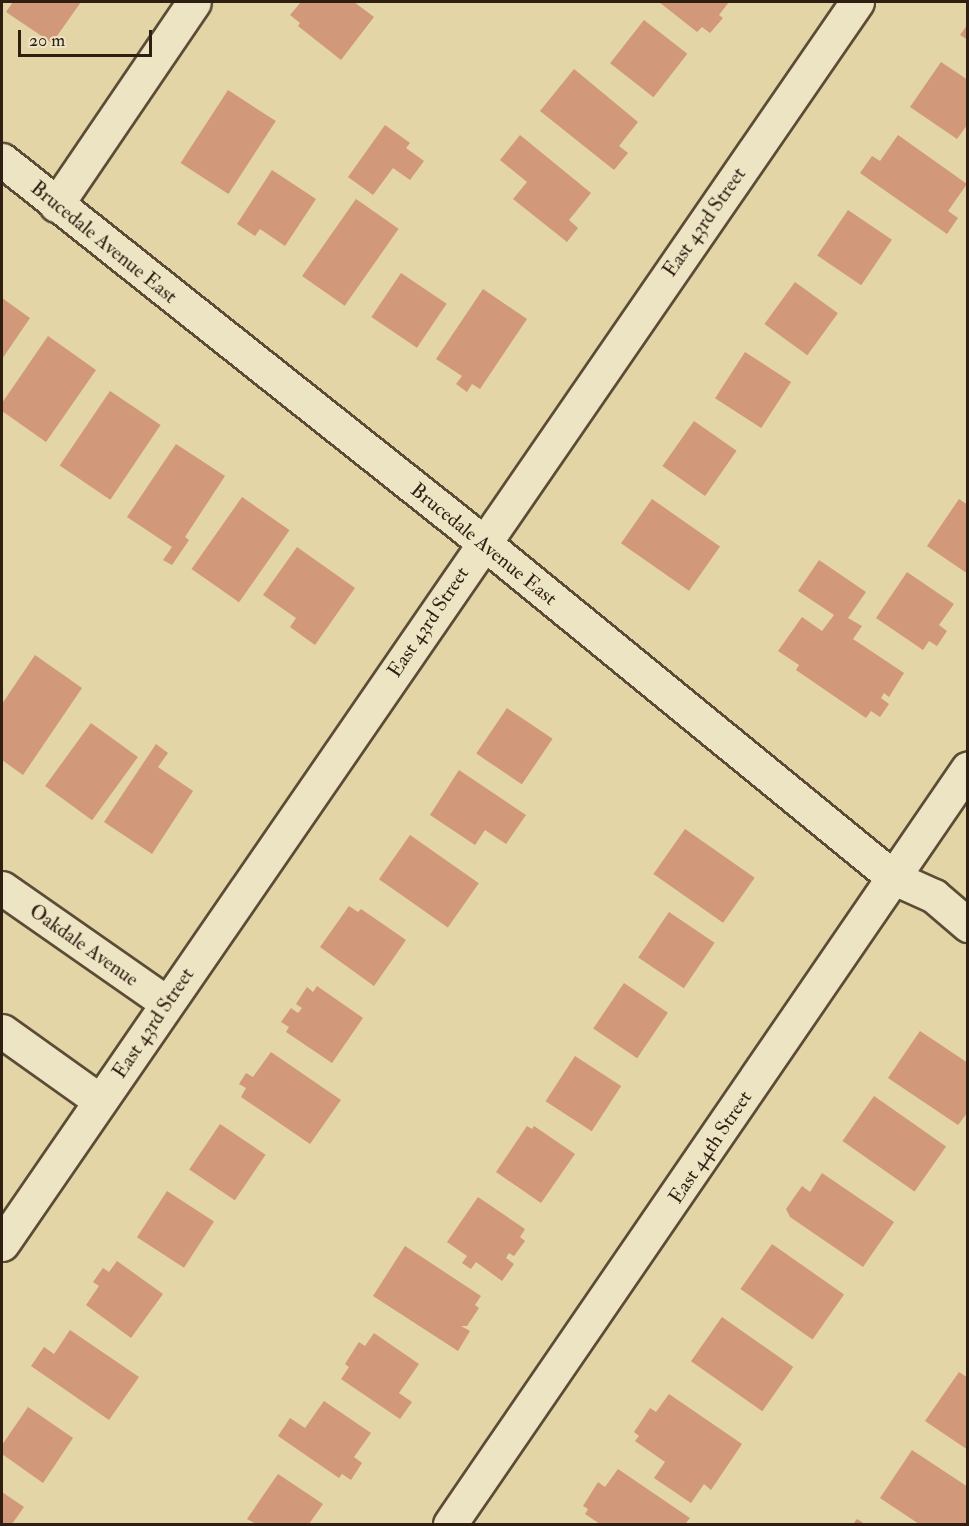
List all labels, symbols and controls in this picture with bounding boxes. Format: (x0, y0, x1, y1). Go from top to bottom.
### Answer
scale bar (21, 18, 154, 56)
text: 20 m (29, 29, 65, 52)
street label: East 43rd Street (657, 163, 751, 281)
street label: Brucedale Avenue East (26, 176, 182, 308)
street label: Brucedale Avenue East (406, 478, 562, 610)
street label: East 43rd Street (382, 562, 474, 682)
street label: Oakdale Avenue (25, 899, 143, 991)
street label: East 43rd Street (107, 963, 199, 1083)
street label: East 44th Street (663, 1086, 757, 1208)

